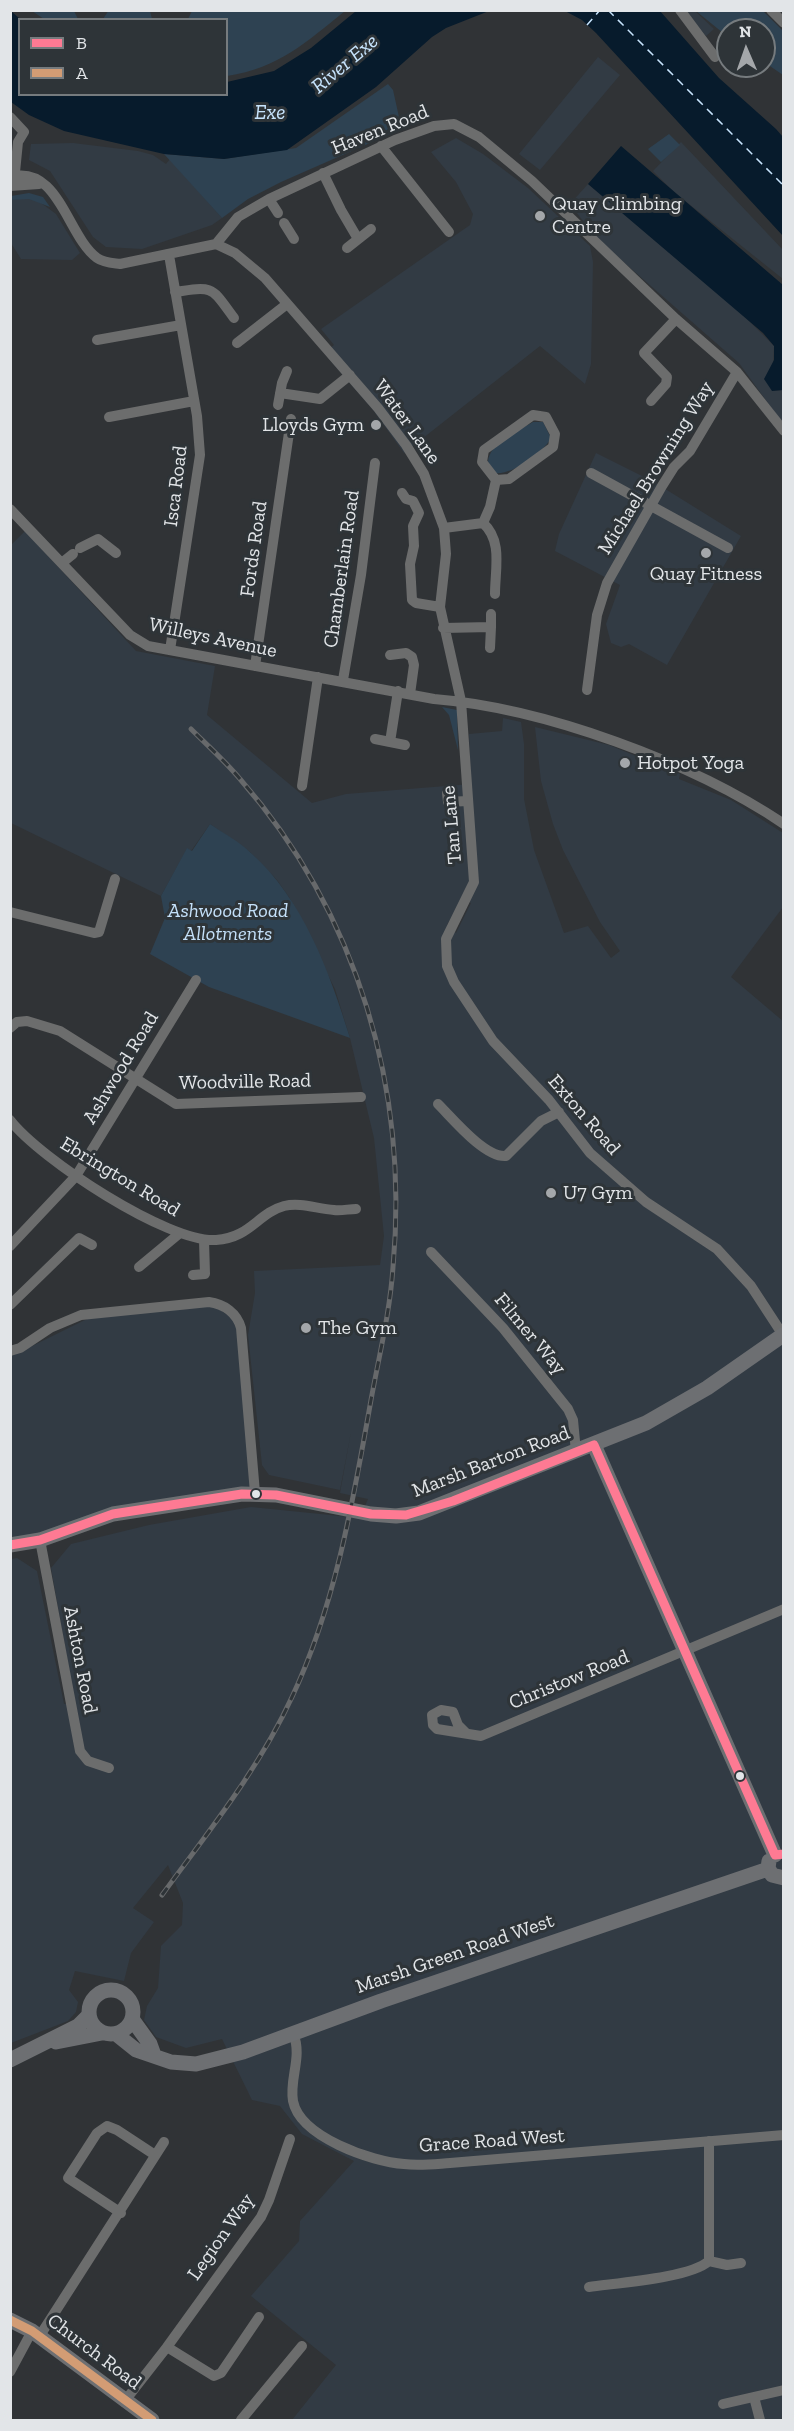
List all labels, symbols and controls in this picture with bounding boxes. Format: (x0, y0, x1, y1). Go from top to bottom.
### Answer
legend (18, 18, 228, 96)
north arrow (716, 18, 776, 78)
text: N (739, 22, 752, 41)
water label: River Exe (306, 29, 384, 99)
text: B (76, 32, 87, 54)
text: A (76, 62, 88, 84)
water label: Exe (255, 100, 285, 126)
street label: Haven Road (328, 100, 432, 160)
place label: Quay Climbing Centre (552, 192, 682, 239)
marker: Quay Climbing Centre (533, 209, 547, 223)
street label: Water Lane (368, 375, 446, 469)
street label: Michael Browning Way (593, 377, 719, 559)
place label: Lloyds Gym (262, 413, 364, 437)
marker: Lloyds Gym (369, 418, 383, 432)
street label: Isca Road (159, 444, 193, 528)
street label: Chamberlain Road (319, 489, 365, 649)
street label: Fords Road (235, 499, 273, 599)
marker: Quay Fitness (699, 546, 713, 560)
place label: Quay Fitness (650, 562, 762, 586)
street label: Willeys Avenue (147, 613, 279, 663)
place label: Hotpot Yoga (637, 751, 744, 775)
marker: Hotpot Yoga (618, 756, 632, 770)
street label: Tan Lane (437, 785, 467, 865)
park label: Ashwood Road Allotments (168, 899, 288, 946)
street label: Ashwood Road (78, 1008, 164, 1128)
street label: Woodville Road (179, 1069, 311, 1095)
street label: Exton Road (543, 1070, 625, 1160)
street label: Ebrington Road (56, 1132, 184, 1222)
place label: U7 Gym (563, 1181, 633, 1205)
marker: U7 Gym (544, 1186, 558, 1200)
street label: Filmer Way (489, 1288, 571, 1380)
place label: The Gym (318, 1316, 397, 1340)
marker: The Gym (299, 1321, 313, 1335)
street label: Marsh Barton Road (409, 1421, 573, 1503)
unlabelled marker (250, 1488, 262, 1500)
street label: Ashton Road (58, 1604, 102, 1716)
street label: Christow Road (506, 1645, 632, 1715)
unlabelled marker (734, 1770, 746, 1782)
street label: Marsh Green Road West (353, 1909, 557, 1999)
street label: Grace Road West (418, 2124, 566, 2158)
street label: Legion Way (182, 2189, 260, 2285)
street label: Church Road (42, 2309, 146, 2395)

